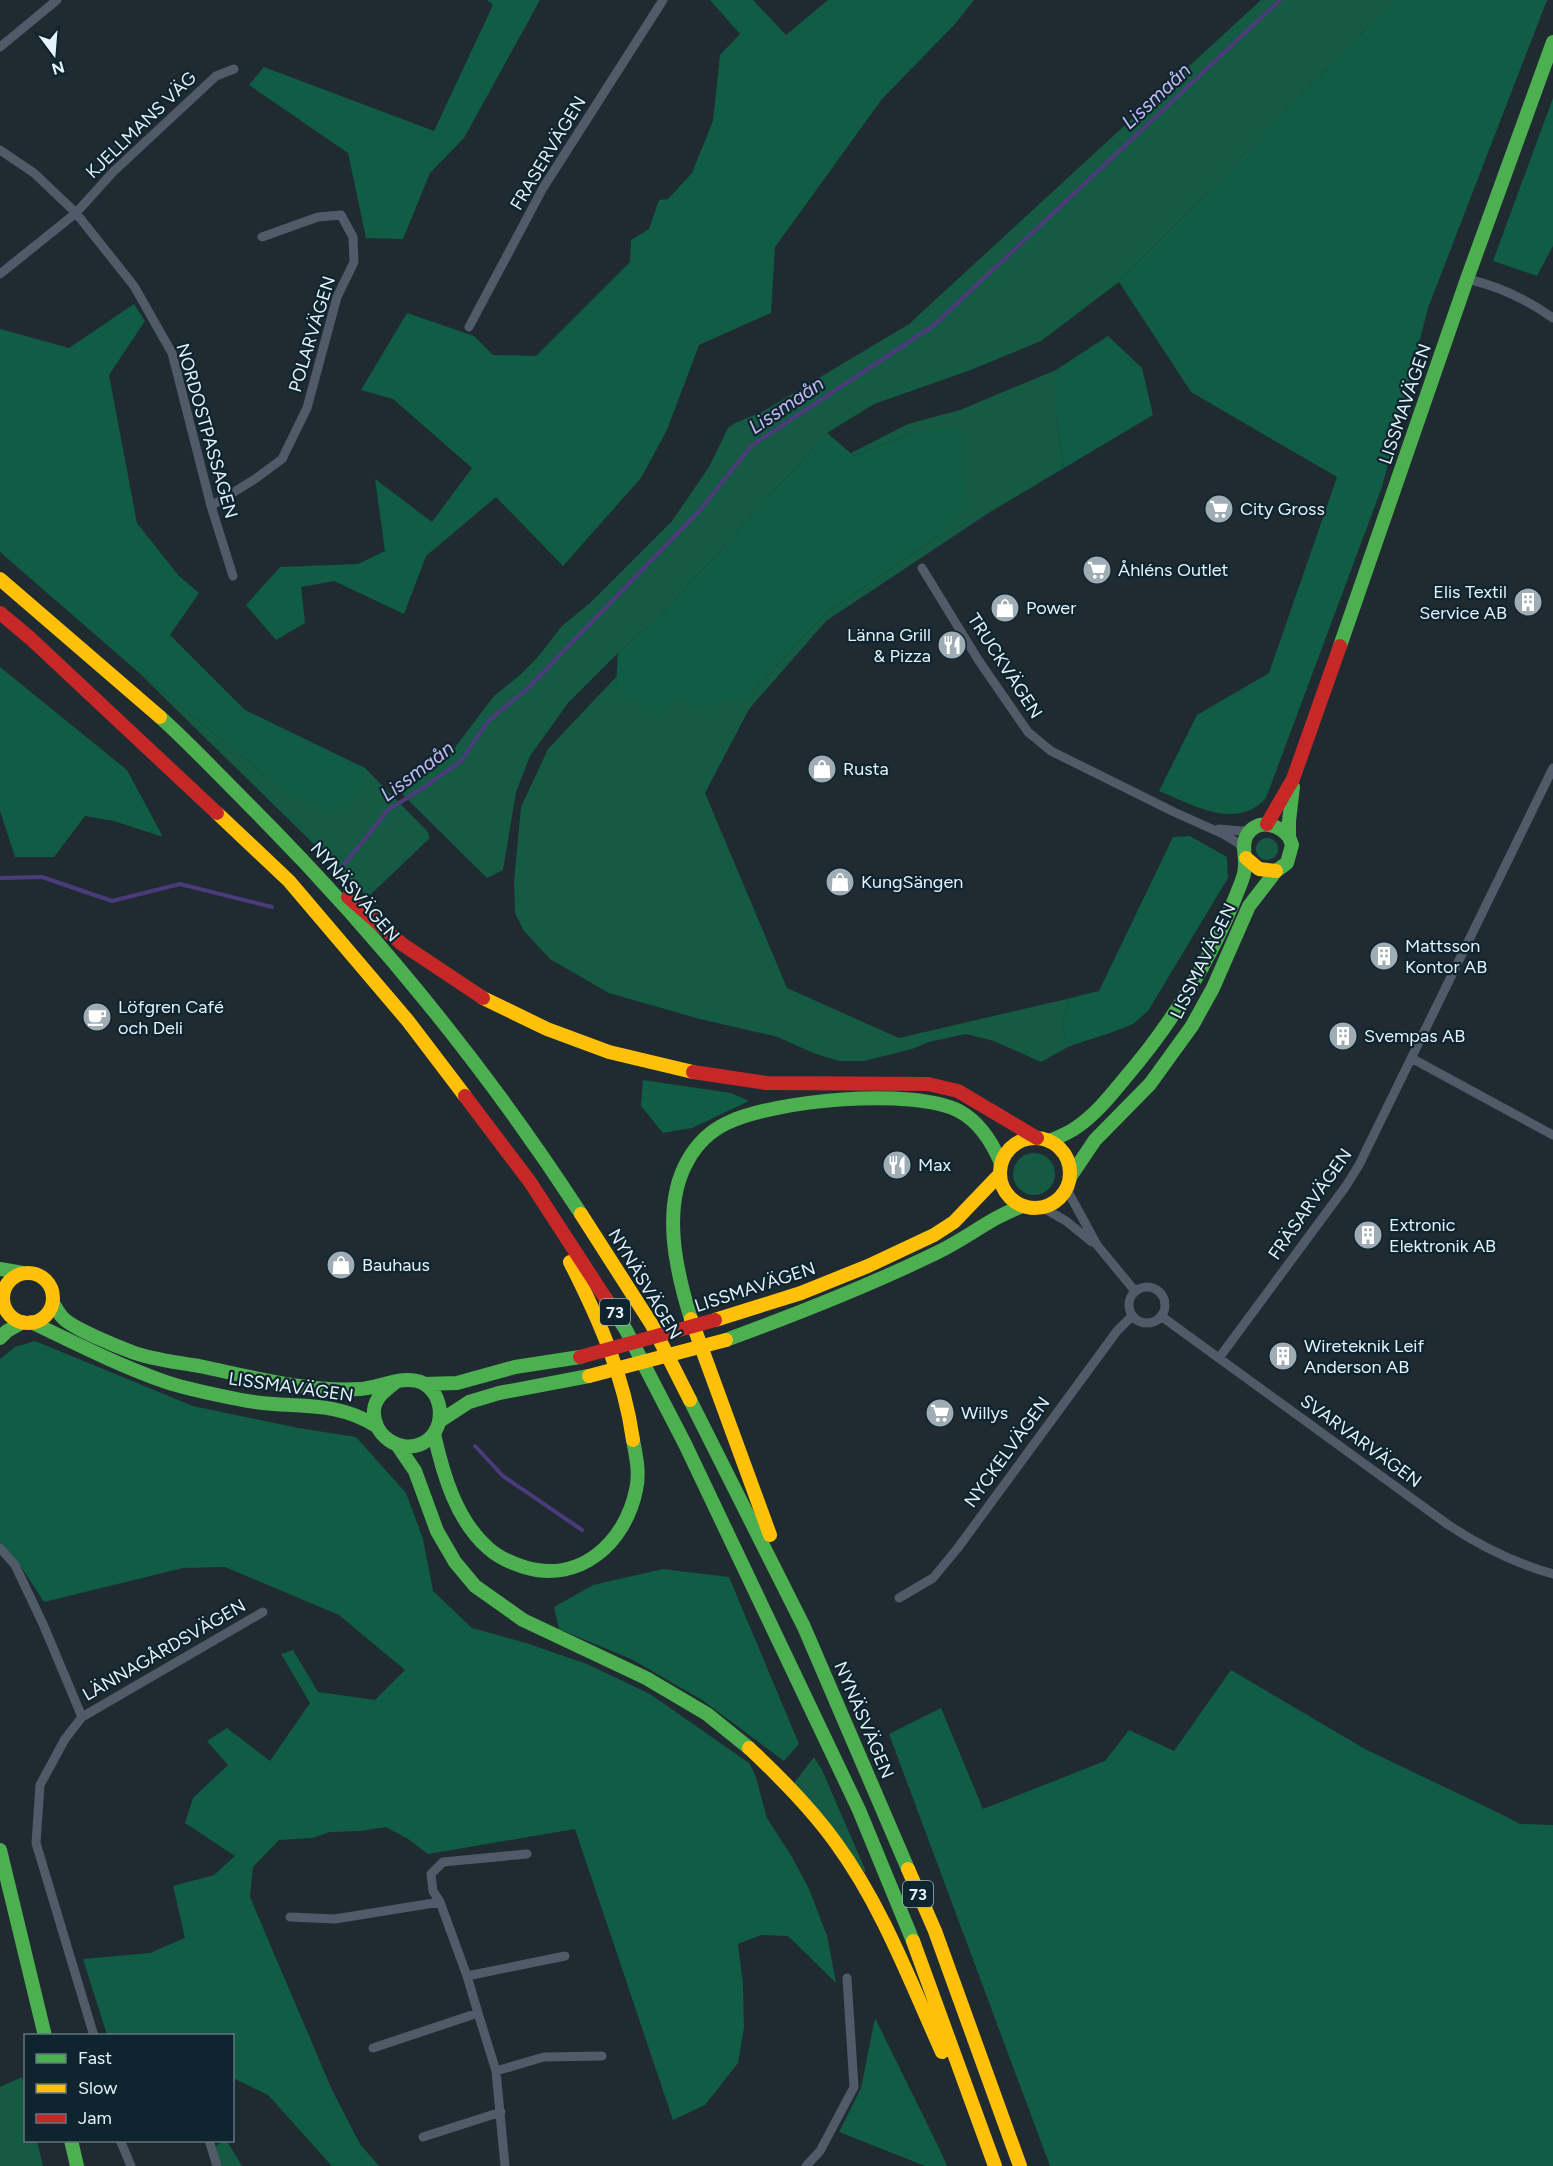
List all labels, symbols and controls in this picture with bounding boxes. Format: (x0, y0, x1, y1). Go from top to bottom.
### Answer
north arrow (24, 24, 84, 84)
text: N (49, 57, 67, 79)
water label: Lissmaån (1117, 58, 1195, 134)
street label: KJELLMANS VÄG (81, 67, 201, 183)
street label: FRASERVÄGEN (505, 92, 591, 214)
street label: POLARVÄGEN (284, 273, 340, 395)
street label: NORDOSTPASSAGEN (171, 341, 243, 521)
street label: LISSMAVÄGEN (1374, 341, 1436, 467)
water label: Lissmaån (744, 371, 828, 439)
supermarket icon: City Gross (1203, 493, 1235, 525)
place label: City Gross (1240, 498, 1325, 520)
supermarket icon: Åhléns Outlet (1081, 554, 1113, 586)
place label: Åhléns Outlet (1118, 559, 1229, 581)
place label: Elis Textil Service AB (1419, 581, 1507, 624)
building icon: Elis Textil Service AB (1512, 586, 1544, 618)
shop icon: Power (989, 592, 1021, 624)
place label: Power (1026, 597, 1076, 619)
street label: TRUCKVÄGEN (963, 609, 1047, 723)
place label: Länna Grill & Pizza (847, 624, 931, 667)
restaurant icon: Länna Grill & Pizza (936, 629, 968, 661)
water label: Lissmaån (376, 736, 458, 806)
shop icon: Rusta (806, 753, 838, 785)
place label: Rusta (843, 758, 889, 780)
street label: NYNÄSVÄGEN (306, 838, 404, 946)
shop icon: KungSängen (824, 866, 856, 898)
place label: KungSängen (861, 871, 963, 893)
street label: LISSMAVÄGEN (1166, 900, 1240, 1022)
place label: Mattsson Kontor AB (1405, 935, 1487, 978)
building icon: Mattsson Kontor AB (1368, 940, 1400, 972)
place label: Löfgren Café och Deli (118, 996, 224, 1039)
cafe icon: Löfgren Café och Deli (81, 1001, 113, 1033)
building icon: Svempas AB (1327, 1020, 1359, 1052)
place label: Svempas AB (1364, 1025, 1465, 1047)
street label: FRÄSARVÄGEN (1264, 1144, 1356, 1264)
restaurant icon: Max (881, 1149, 913, 1181)
place label: Max (918, 1154, 951, 1176)
place label: Extronic Elektronik AB (1389, 1214, 1496, 1257)
building icon: Extronic Elektronik AB (1352, 1219, 1384, 1251)
street label: NYNÄSVÄGEN (603, 1225, 687, 1343)
shop icon: Bauhaus (325, 1249, 357, 1281)
place label: Bauhaus (362, 1254, 430, 1276)
street label: LISSMAVÄGEN (692, 1257, 818, 1317)
road number: 73 (600, 1299, 630, 1325)
place label: Wireteknik Leif Anderson AB (1304, 1335, 1424, 1378)
building icon: Wireteknik Leif Anderson AB (1267, 1340, 1299, 1372)
street label: LISSMAVÄGEN (227, 1367, 355, 1407)
street label: SVARVARVÄGEN (1296, 1390, 1426, 1492)
street label: NYCKELVÄGEN (959, 1392, 1055, 1512)
supermarket icon: Willys (924, 1397, 956, 1429)
place label: Willys (961, 1402, 1008, 1424)
street label: LÄNNAGÅRDSVÄGEN (79, 1594, 249, 1706)
street label: NYNÄSVÄGEN (829, 1658, 899, 1782)
road number: 73 (903, 1881, 933, 1907)
legend (24, 2034, 234, 2142)
text: Fast (78, 2047, 112, 2069)
text: Slow (78, 2077, 117, 2099)
text: Jam (78, 2107, 112, 2129)

